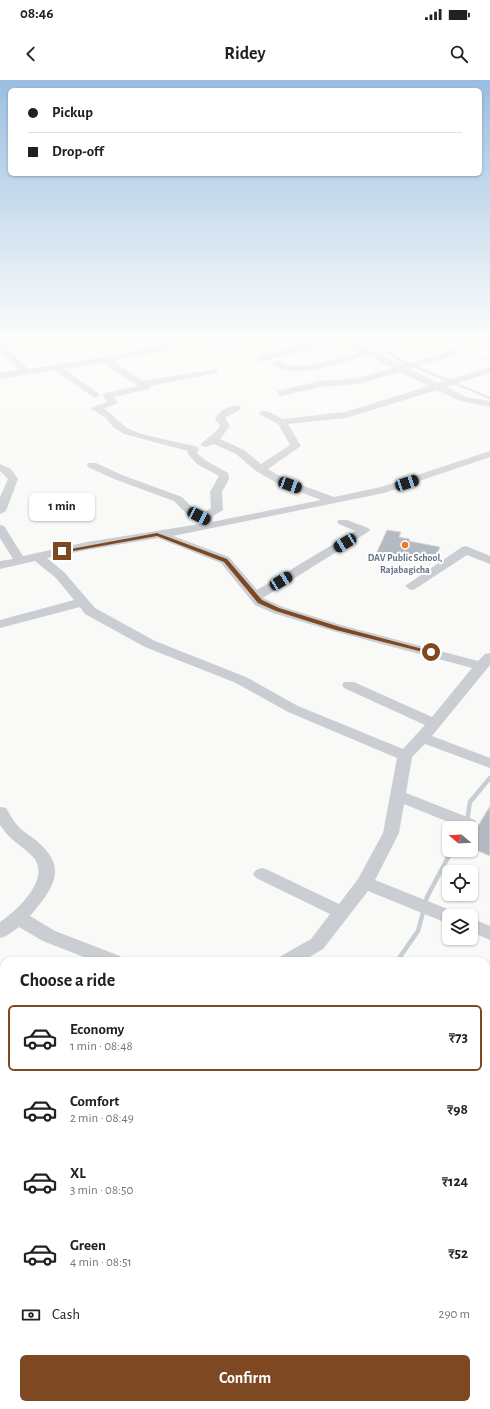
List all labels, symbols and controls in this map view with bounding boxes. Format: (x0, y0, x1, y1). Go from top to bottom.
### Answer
text: 08:46 (20, 6, 53, 21)
icon: back (20, 43, 42, 65)
icon: search (448, 43, 470, 65)
text: Ridey (224, 45, 266, 63)
text: Pickup (52, 105, 93, 120)
text: Drop-off (52, 144, 104, 159)
car (394, 474, 420, 492)
car (277, 475, 303, 495)
callout: 1 min (29, 493, 95, 521)
text: 1 min (48, 500, 76, 513)
car (186, 505, 212, 527)
car (332, 532, 358, 554)
marker: DAV Public School, Rajabagicha (400, 540, 410, 550)
route end (53, 542, 71, 560)
place label: DAV Public School, Rajabagicha (368, 553, 442, 575)
car (268, 570, 294, 592)
route start (422, 643, 440, 661)
north arrow (442, 821, 478, 857)
map controls (442, 821, 478, 945)
button: locate (442, 865, 478, 901)
button: layers (442, 909, 478, 945)
text: Choose a ride (20, 972, 115, 990)
icon: car (22, 1020, 58, 1056)
text: Economy (70, 1022, 124, 1037)
text: ₹73 (449, 1030, 468, 1045)
text: 1 min · 08:48 (70, 1040, 133, 1053)
icon: car (22, 1092, 58, 1128)
text: Comfort (70, 1094, 119, 1109)
text: ₹98 (447, 1102, 468, 1117)
text: 2 min · 08:49 (70, 1112, 134, 1125)
icon: car (22, 1164, 58, 1200)
text: XL (70, 1166, 86, 1181)
text: ₹124 (442, 1174, 468, 1189)
text: 3 min · 08:50 (70, 1184, 133, 1197)
icon: car (22, 1236, 58, 1272)
text: Green (70, 1238, 106, 1253)
text: ₹52 (448, 1246, 468, 1261)
text: 4 min · 08:51 (70, 1256, 132, 1269)
icon: cash (20, 1304, 42, 1326)
text: Cash (52, 1307, 80, 1322)
text: 290 m (439, 1308, 470, 1321)
button: Confirm (20, 1355, 470, 1401)

